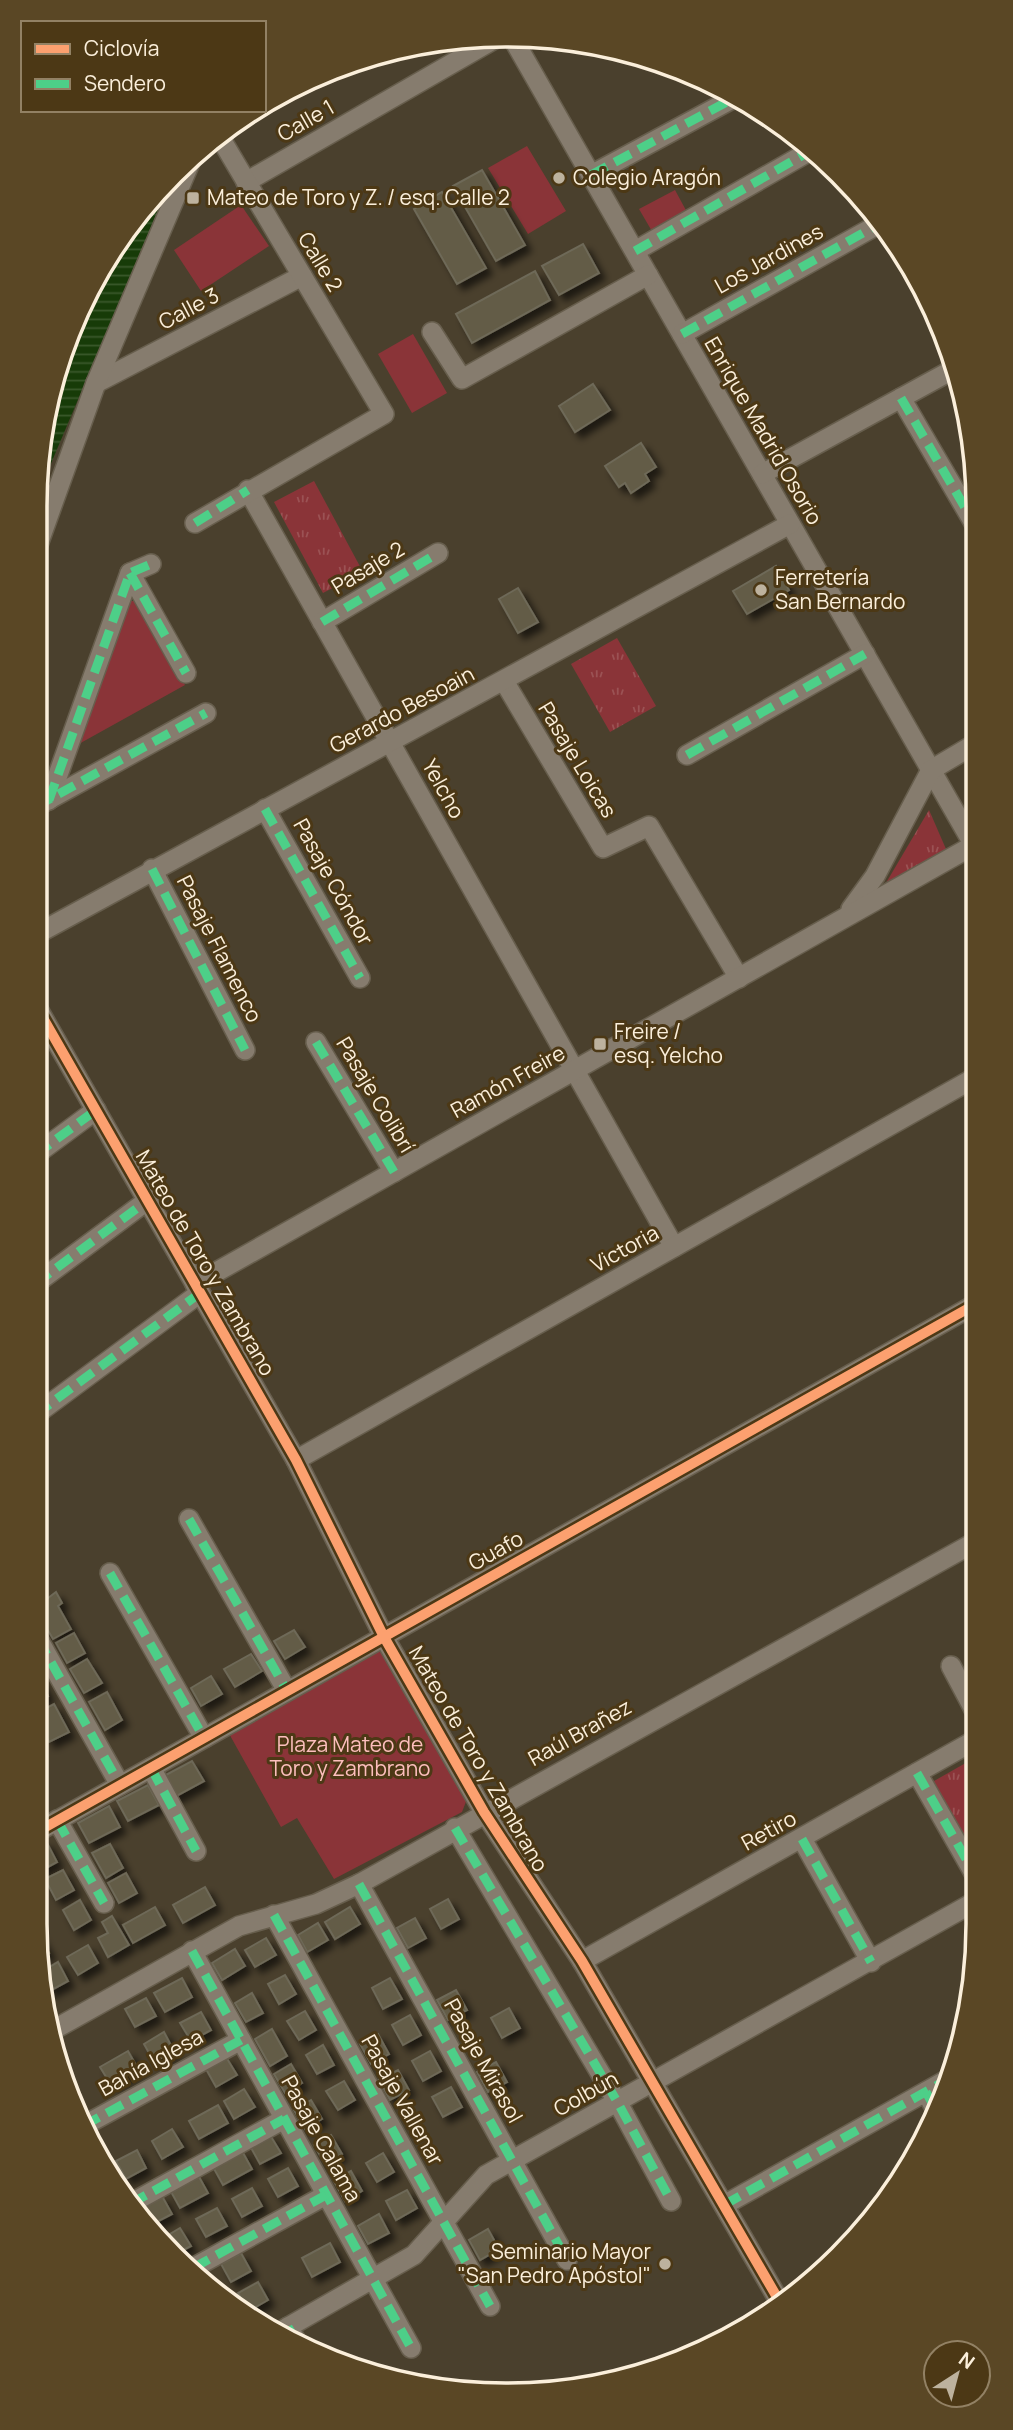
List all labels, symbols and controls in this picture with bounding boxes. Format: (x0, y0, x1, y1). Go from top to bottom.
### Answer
legend (21, 21, 266, 112)
text: Ciclovía (84, 34, 159, 62)
text: Sendero (84, 69, 166, 97)
street label: Calle 1 (272, 93, 339, 148)
place label: Colegio Aragón (573, 163, 721, 191)
marker: Colegio Aragón (551, 170, 567, 186)
place label: Mateo de Toro y Z. / esq. Calle 2 (207, 183, 510, 211)
marker: Mateo de Toro y Z. / esq. Calle 2 (185, 190, 201, 206)
street label: Los Jardines (709, 217, 828, 299)
street label: Calle 2 (292, 226, 350, 297)
street label: Calle 3 (153, 281, 224, 336)
street label: Enrique Madrid Osorio (699, 331, 829, 530)
street label: Pasaje 2 (326, 534, 409, 600)
place label: Ferretería San Bernardo (775, 563, 905, 615)
marker: Ferretería San Bernardo (753, 582, 769, 598)
street label: Gerardo Besoain (324, 659, 479, 759)
street label: Pasaje Loicas (532, 696, 623, 823)
street label: Yelcho (416, 754, 472, 823)
street label: Pasaje Cóndor (288, 813, 380, 950)
street label: Pasaje Flamenco (171, 870, 269, 1027)
place label: Freire / esq. Yelcho (614, 1017, 723, 1069)
street label: Pasaje Colibrí (330, 1031, 421, 1158)
marker: Freire / esq. Yelcho (592, 1036, 608, 1052)
street label: Ramón Freire (445, 1038, 570, 1124)
street label: Mateo de Toro y Zambrano (130, 1145, 282, 1380)
street label: Victoria (586, 1218, 663, 1278)
street label: Guafo (463, 1524, 528, 1577)
street label: Mateo de Toro y Zambrano (403, 1641, 555, 1876)
street label: Raúl Brañez (523, 1692, 636, 1772)
park label: Plaza Mateo de Toro y Zambrano (270, 1730, 430, 1782)
street label: Retiro (736, 1804, 801, 1857)
street label: Pasaje Mirasol (438, 1993, 530, 2128)
street label: Bahía Iglesa (93, 2022, 208, 2102)
street label: Pasaje Vallenar (355, 2029, 451, 2170)
street label: Colbún (548, 2064, 623, 2122)
street label: Pasaje Calama (275, 2070, 368, 2207)
place label: Seminario Mayor "San Pedro Apóstol" (458, 2237, 651, 2289)
marker: Seminario Mayor "San Pedro Apóstol" (657, 2256, 673, 2272)
north arrow (922, 2339, 992, 2409)
text: N (954, 2346, 980, 2375)

